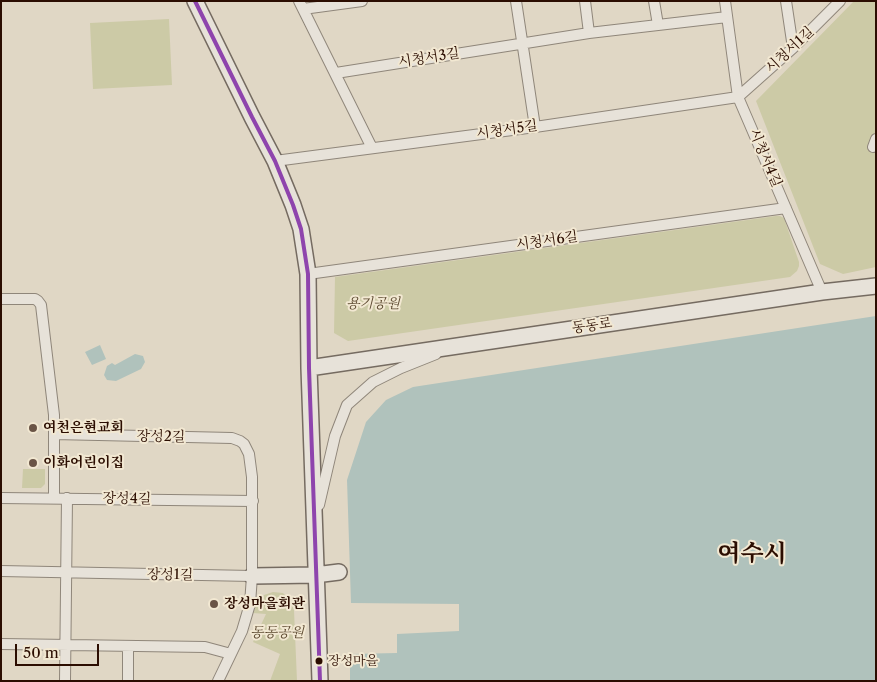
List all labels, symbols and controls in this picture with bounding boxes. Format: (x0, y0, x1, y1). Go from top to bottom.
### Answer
street label: 시청서1길 (762, 23, 818, 77)
street label: 시청서3길 (397, 45, 461, 71)
street label: 시청서5길 (475, 117, 539, 143)
street label: 시청서4길 (745, 126, 785, 190)
street label: 시청서6길 (515, 228, 579, 254)
park label: 용기공원 (346, 296, 400, 312)
street label: 동동로 (571, 315, 613, 337)
place label: 여천은현교회 (43, 420, 124, 436)
marker: 여천은현교회 (27, 422, 39, 434)
street label: 장성2길 (137, 428, 185, 446)
place label: 이화어린이집 (43, 455, 124, 471)
marker: 이화어린이집 (27, 457, 39, 469)
street label: 장성4길 (103, 490, 151, 508)
district label: 여수시 (717, 540, 787, 568)
street label: 장성1길 (147, 566, 193, 584)
place label: 장성마을회관 (224, 596, 305, 612)
marker: 장성마을회관 (208, 598, 220, 610)
park label: 동동공원 (250, 625, 304, 641)
scale bar (18, 634, 101, 666)
text: 50 m (23, 643, 59, 662)
place label: 장성마을 (328, 653, 378, 669)
marker: 장성마을 (314, 656, 324, 666)

